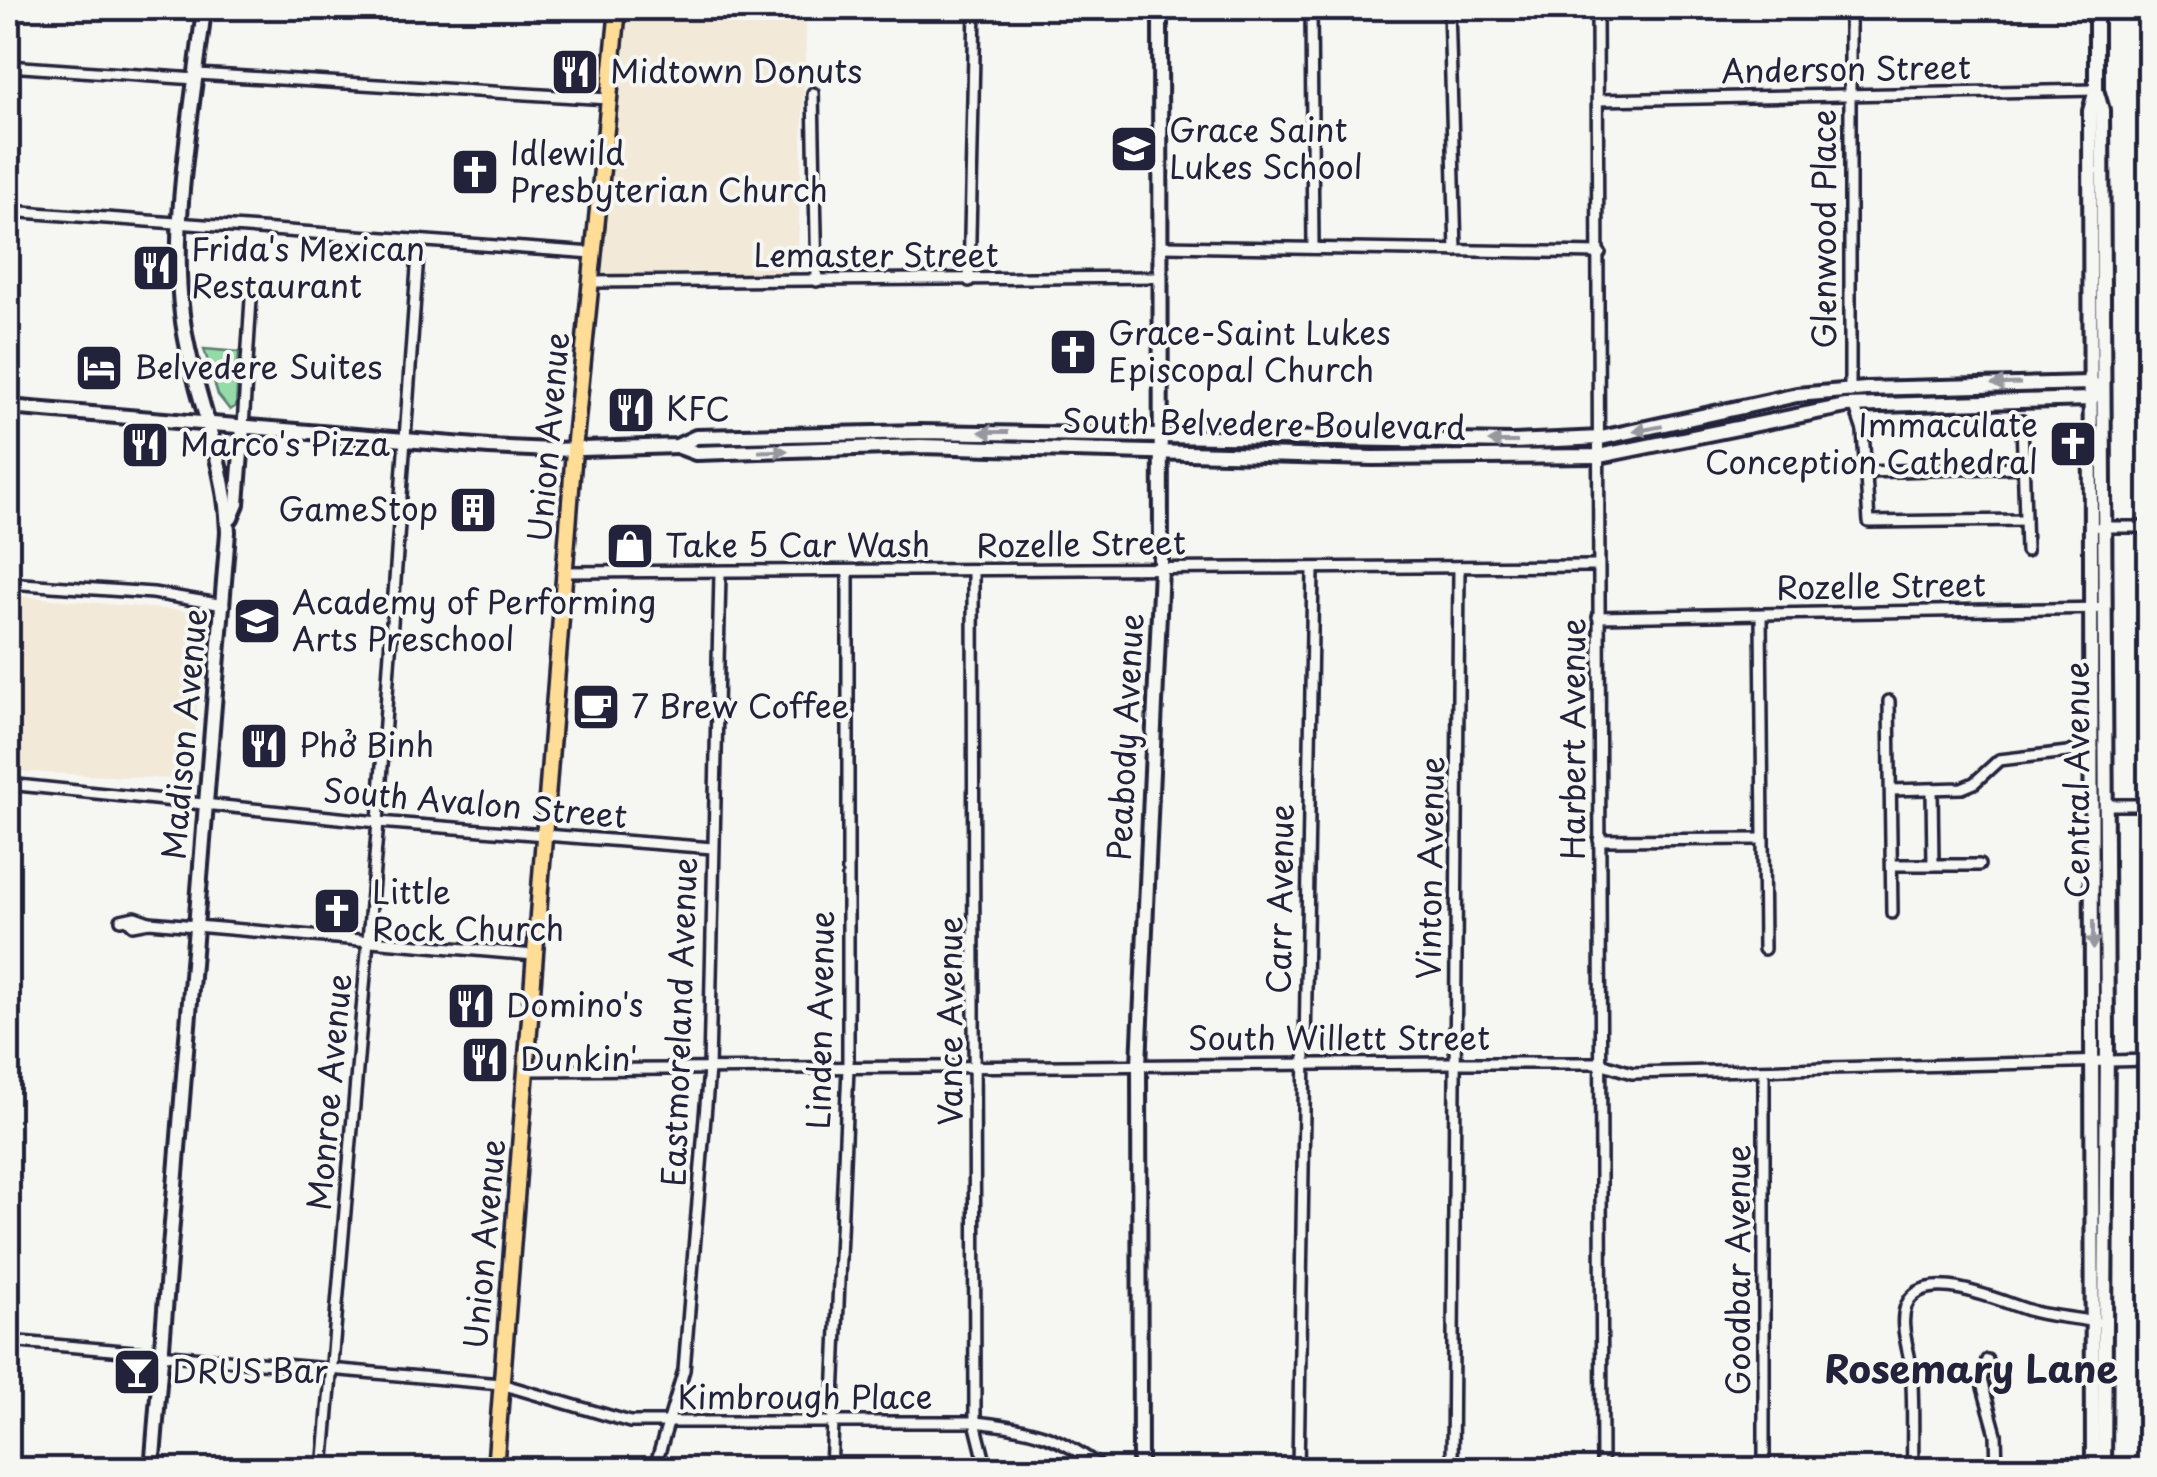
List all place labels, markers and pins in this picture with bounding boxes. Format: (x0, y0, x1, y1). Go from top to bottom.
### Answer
restaurant icon: Midtown Donuts (549, 46, 601, 98)
place label: Midtown Donuts (610, 46, 862, 94)
place label: Grace Saint Lukes School (1169, 105, 1363, 190)
school or university icon: Grace Saint Lukes School (1108, 123, 1160, 175)
place label: Idlewild Presbyterian Church (510, 128, 828, 213)
church icon: Idlewild Presbyterian Church (449, 146, 501, 198)
place label: Frida's Mexican Restaurant (191, 224, 425, 309)
restaurant icon: Frida's Mexican Restaurant (130, 242, 182, 294)
place label: Grace-Saint Lukes Episcopal Church (1108, 308, 1391, 393)
church icon: Grace-Saint Lukes Episcopal Church (1047, 326, 1099, 378)
hotel icon: Belvedere Suites (73, 342, 125, 394)
place label: Belvedere Suites (134, 342, 382, 390)
restaurant icon: KFC (605, 384, 657, 436)
place label: KFC (666, 384, 730, 432)
place label: Immaculate Conception Cathedral (1705, 400, 2038, 485)
church icon: Immaculate Conception Cathedral (2047, 418, 2099, 470)
restaurant icon: Marco's Pizza (119, 419, 171, 471)
place label: Marco's Pizza (180, 419, 390, 467)
place label: GameStop (278, 484, 438, 532)
building icon: GameStop (447, 484, 499, 536)
shop icon: Take 5 Car Wash (604, 520, 656, 572)
place label: Take 5 Car Wash (665, 520, 930, 568)
place label: Academy of Performing Arts Preschool (292, 577, 656, 662)
school or university icon: Academy of Performing Arts Preschool (231, 595, 283, 647)
cafe icon: 7 Brew Coffee (570, 681, 622, 733)
place label: 7 Brew Coffee (631, 681, 849, 729)
restaurant icon: Phở Binh (238, 720, 290, 772)
place label: Phở Binh (299, 720, 434, 768)
place label: Little Rock Church (372, 867, 564, 952)
church icon: Little Rock Church (311, 885, 363, 937)
restaurant icon: Domino's (445, 980, 497, 1032)
place label: Domino's (506, 980, 643, 1028)
restaurant icon: Dunkin' (459, 1034, 511, 1086)
place label: Dunkin' (520, 1034, 638, 1082)
bar icon: DRUS Bar (111, 1346, 163, 1398)
place label: DRUS Bar (172, 1346, 329, 1394)

